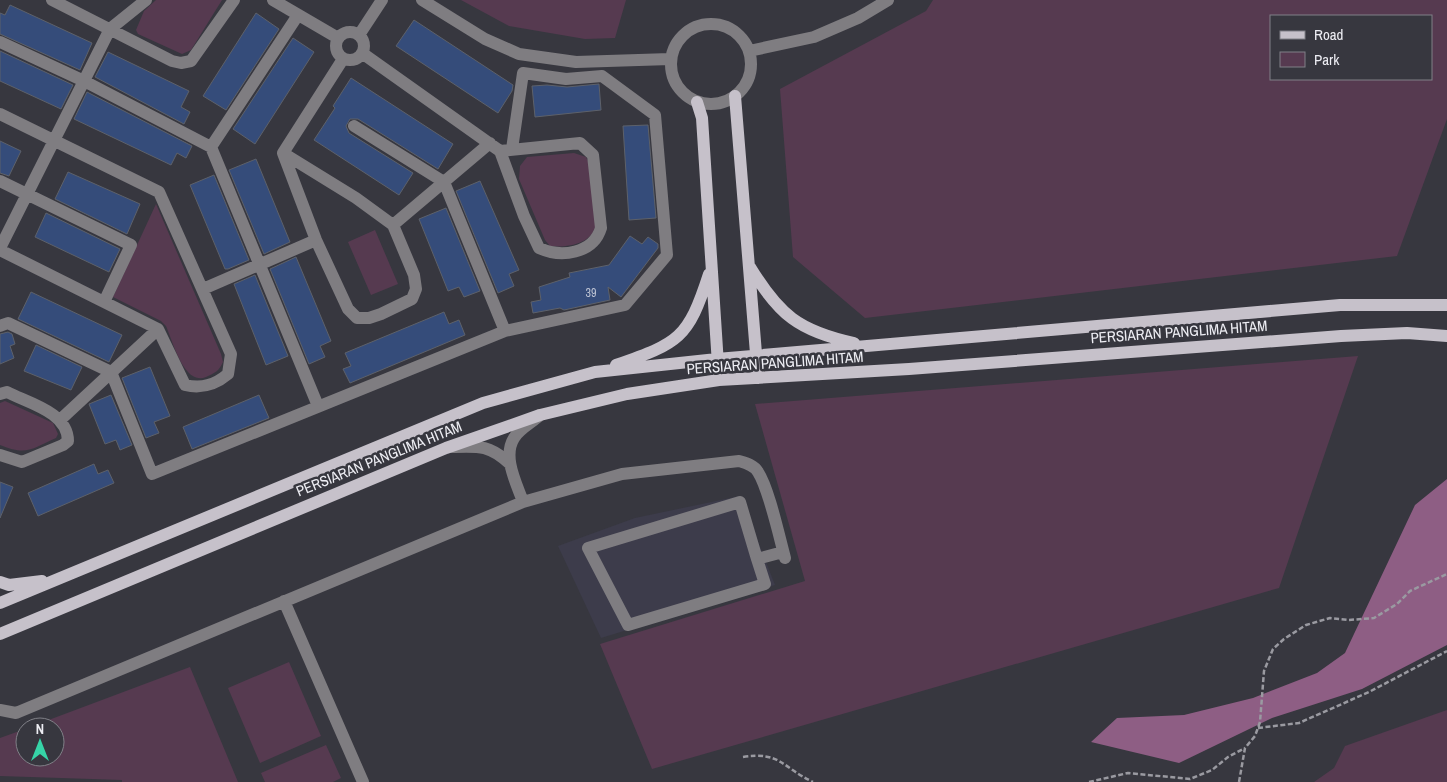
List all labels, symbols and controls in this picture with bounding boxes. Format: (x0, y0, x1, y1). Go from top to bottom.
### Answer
legend (1270, 15, 1432, 80)
text: Road (1314, 24, 1343, 45)
text: Park (1314, 49, 1340, 70)
house number: 39 (586, 285, 596, 301)
street label: PERSIARAN PANGLIMA HITAM (1090, 315, 1268, 348)
street label: PERSIARAN PANGLIMA HITAM (686, 346, 864, 379)
street label: PERSIARAN PANGLIMA HITAM (293, 416, 465, 501)
north arrow (15, 717, 65, 767)
text: N (36, 720, 44, 738)

